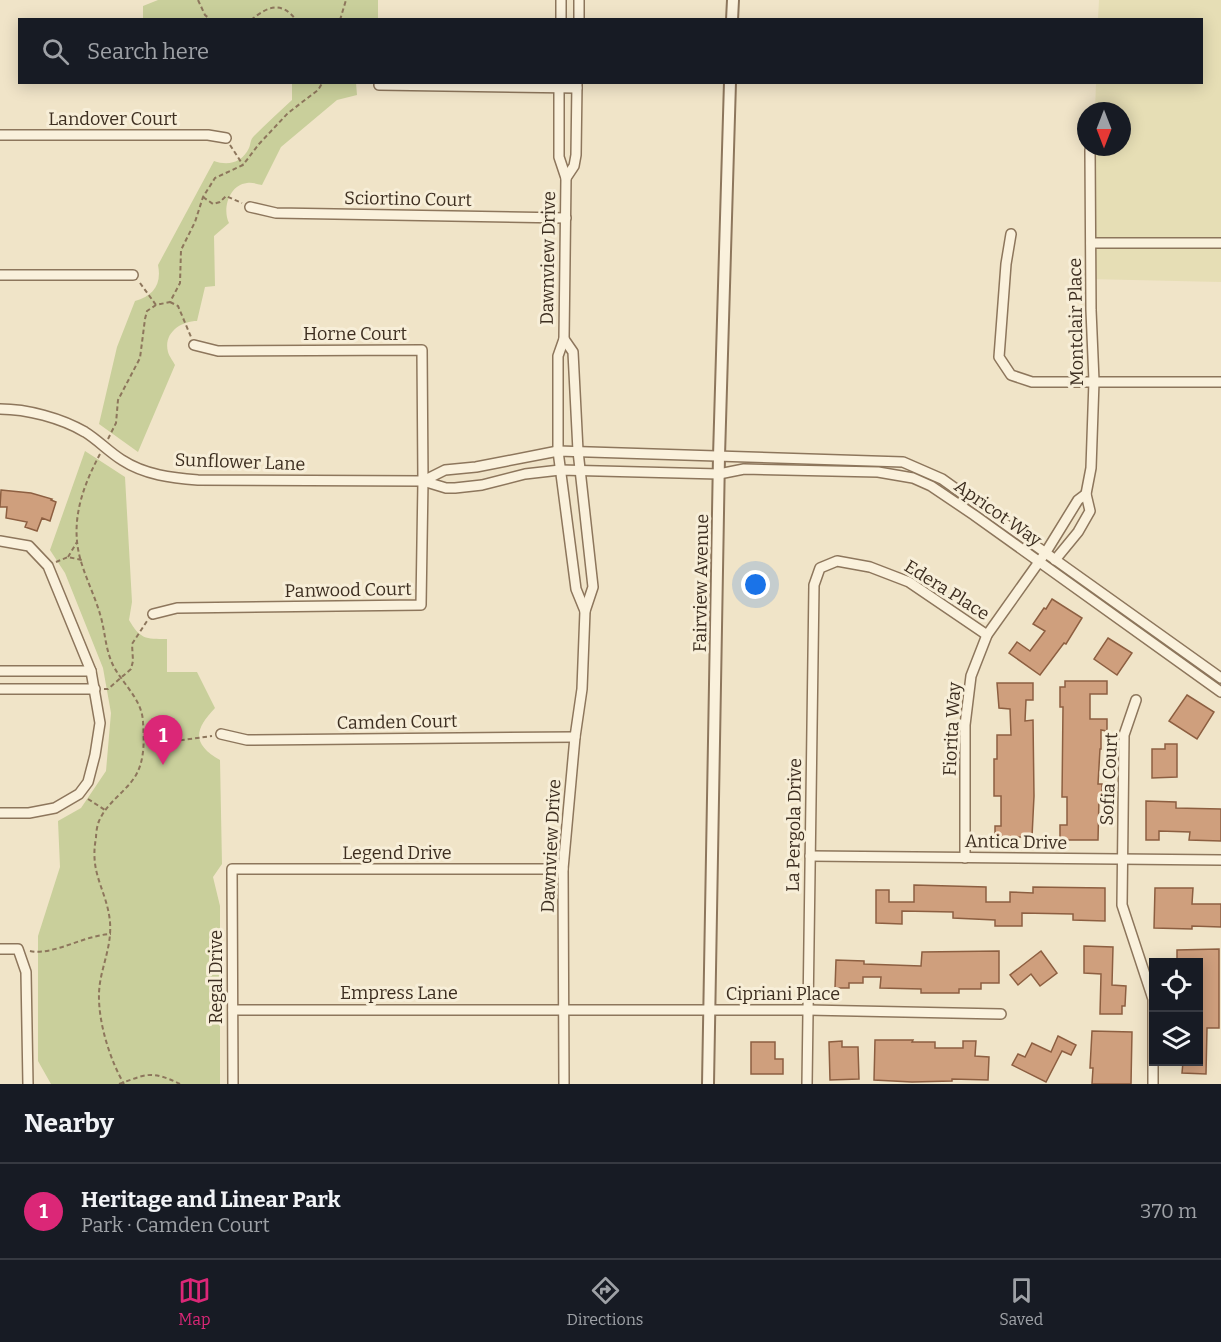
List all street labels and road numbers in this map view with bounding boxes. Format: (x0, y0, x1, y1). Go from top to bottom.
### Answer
street label: Landover Court (48, 108, 178, 130)
street label: Sciortino Court (344, 187, 472, 211)
street label: Dawnview Drive (536, 191, 560, 325)
street label: Montclair Place (1064, 258, 1088, 386)
street label: Horne Court (303, 323, 407, 345)
street label: Sunflower Lane (174, 449, 306, 475)
street label: Apricot Way (950, 475, 1046, 551)
street label: Fairview Avenue (689, 514, 713, 652)
street label: Edera Place (900, 555, 994, 625)
street label: Panwood Court (284, 578, 412, 602)
street label: Fiorita Way (939, 681, 965, 777)
street label: Camden Court (336, 710, 458, 734)
street label: Sofia Court (1096, 731, 1122, 826)
street label: La Pergola Drive (782, 758, 806, 892)
street label: Dawnview Drive (537, 779, 565, 913)
street label: Antica Drive (965, 830, 1067, 854)
street label: Legend Drive (342, 842, 452, 864)
street label: Regal Drive (205, 930, 227, 1024)
street label: Empress Lane (340, 982, 458, 1004)
street label: Cipriani Place (726, 983, 840, 1005)

